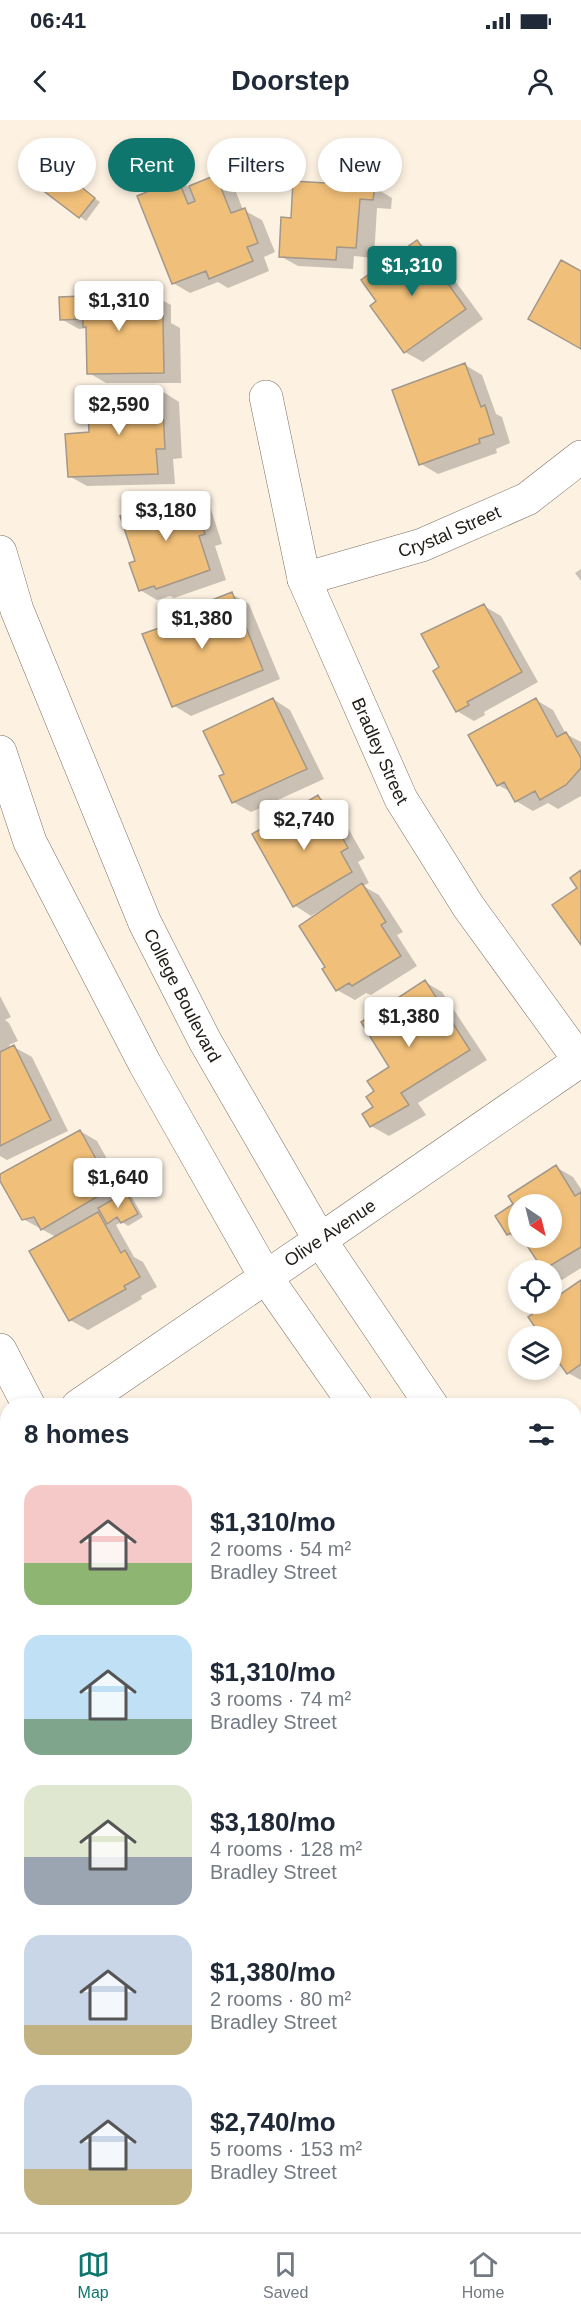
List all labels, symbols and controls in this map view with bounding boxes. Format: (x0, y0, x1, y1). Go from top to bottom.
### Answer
text: 06:41 (30, 8, 86, 33)
icon: back (24, 65, 57, 98)
icon: person (524, 65, 557, 98)
text: Doorstep (231, 66, 350, 96)
chip: Buy (18, 138, 96, 192)
chip: Rent (108, 138, 195, 192)
chip: Filters (207, 138, 306, 192)
chip: New (318, 138, 402, 192)
pin: $1,310 (363, 246, 461, 297)
text: $1,310 (381, 254, 443, 276)
pin: $1,310 (70, 281, 168, 332)
text: $1,310 (88, 289, 150, 311)
pin: $2,590 (70, 385, 168, 436)
text: $2,590 (88, 393, 150, 415)
pin: $3,180 (117, 491, 215, 542)
text: $3,180 (135, 499, 197, 521)
street label: Crystal Street (396, 502, 504, 561)
pin: $1,380 (153, 599, 251, 650)
text: $1,380 (171, 607, 233, 629)
street label: Bradley Street (348, 695, 412, 808)
pin: $2,740 (255, 800, 353, 851)
text: $2,740 (273, 808, 335, 830)
street label: College Boulevard (140, 925, 225, 1066)
pin: $1,380 (360, 997, 458, 1048)
text: $1,380 (378, 1005, 440, 1027)
pin: $1,640 (69, 1158, 167, 1209)
text: $1,640 (87, 1166, 149, 1188)
north arrow (508, 1194, 562, 1248)
map controls (508, 1194, 562, 1380)
street label: Olive Avenue (281, 1195, 379, 1271)
button: locate (508, 1260, 562, 1314)
button: layers (508, 1326, 562, 1380)
icon: filters (525, 1418, 558, 1451)
text: 8 homes (24, 1419, 130, 1449)
text: $1,310/mo (210, 1507, 336, 1537)
icon: home (72, 1509, 144, 1581)
text: 2 rooms · 54 m² (210, 1538, 351, 1560)
text: Bradley Street (210, 1561, 337, 1583)
text: $1,310/mo (210, 1657, 336, 1687)
icon: home (72, 1659, 144, 1731)
text: 3 rooms · 74 m² (210, 1688, 351, 1710)
text: Bradley Street (210, 1711, 337, 1733)
text: $3,180/mo (210, 1807, 336, 1837)
icon: home (72, 1809, 144, 1881)
text: 4 rooms · 128 m² (210, 1838, 362, 1860)
text: Bradley Street (210, 1861, 337, 1883)
text: $1,380/mo (210, 1957, 336, 1987)
icon: home (72, 1959, 144, 2031)
text: 2 rooms · 80 m² (210, 1988, 351, 2010)
text: Bradley Street (210, 2011, 337, 2033)
text: $2,740/mo (210, 2107, 336, 2137)
icon: home (72, 2109, 144, 2181)
text: 5 rooms · 153 m² (210, 2138, 362, 2160)
text: Bradley Street (210, 2161, 337, 2183)
tab: Map (77, 2248, 110, 2302)
tab: Saved (263, 2248, 308, 2302)
tab: Home (462, 2248, 504, 2302)

